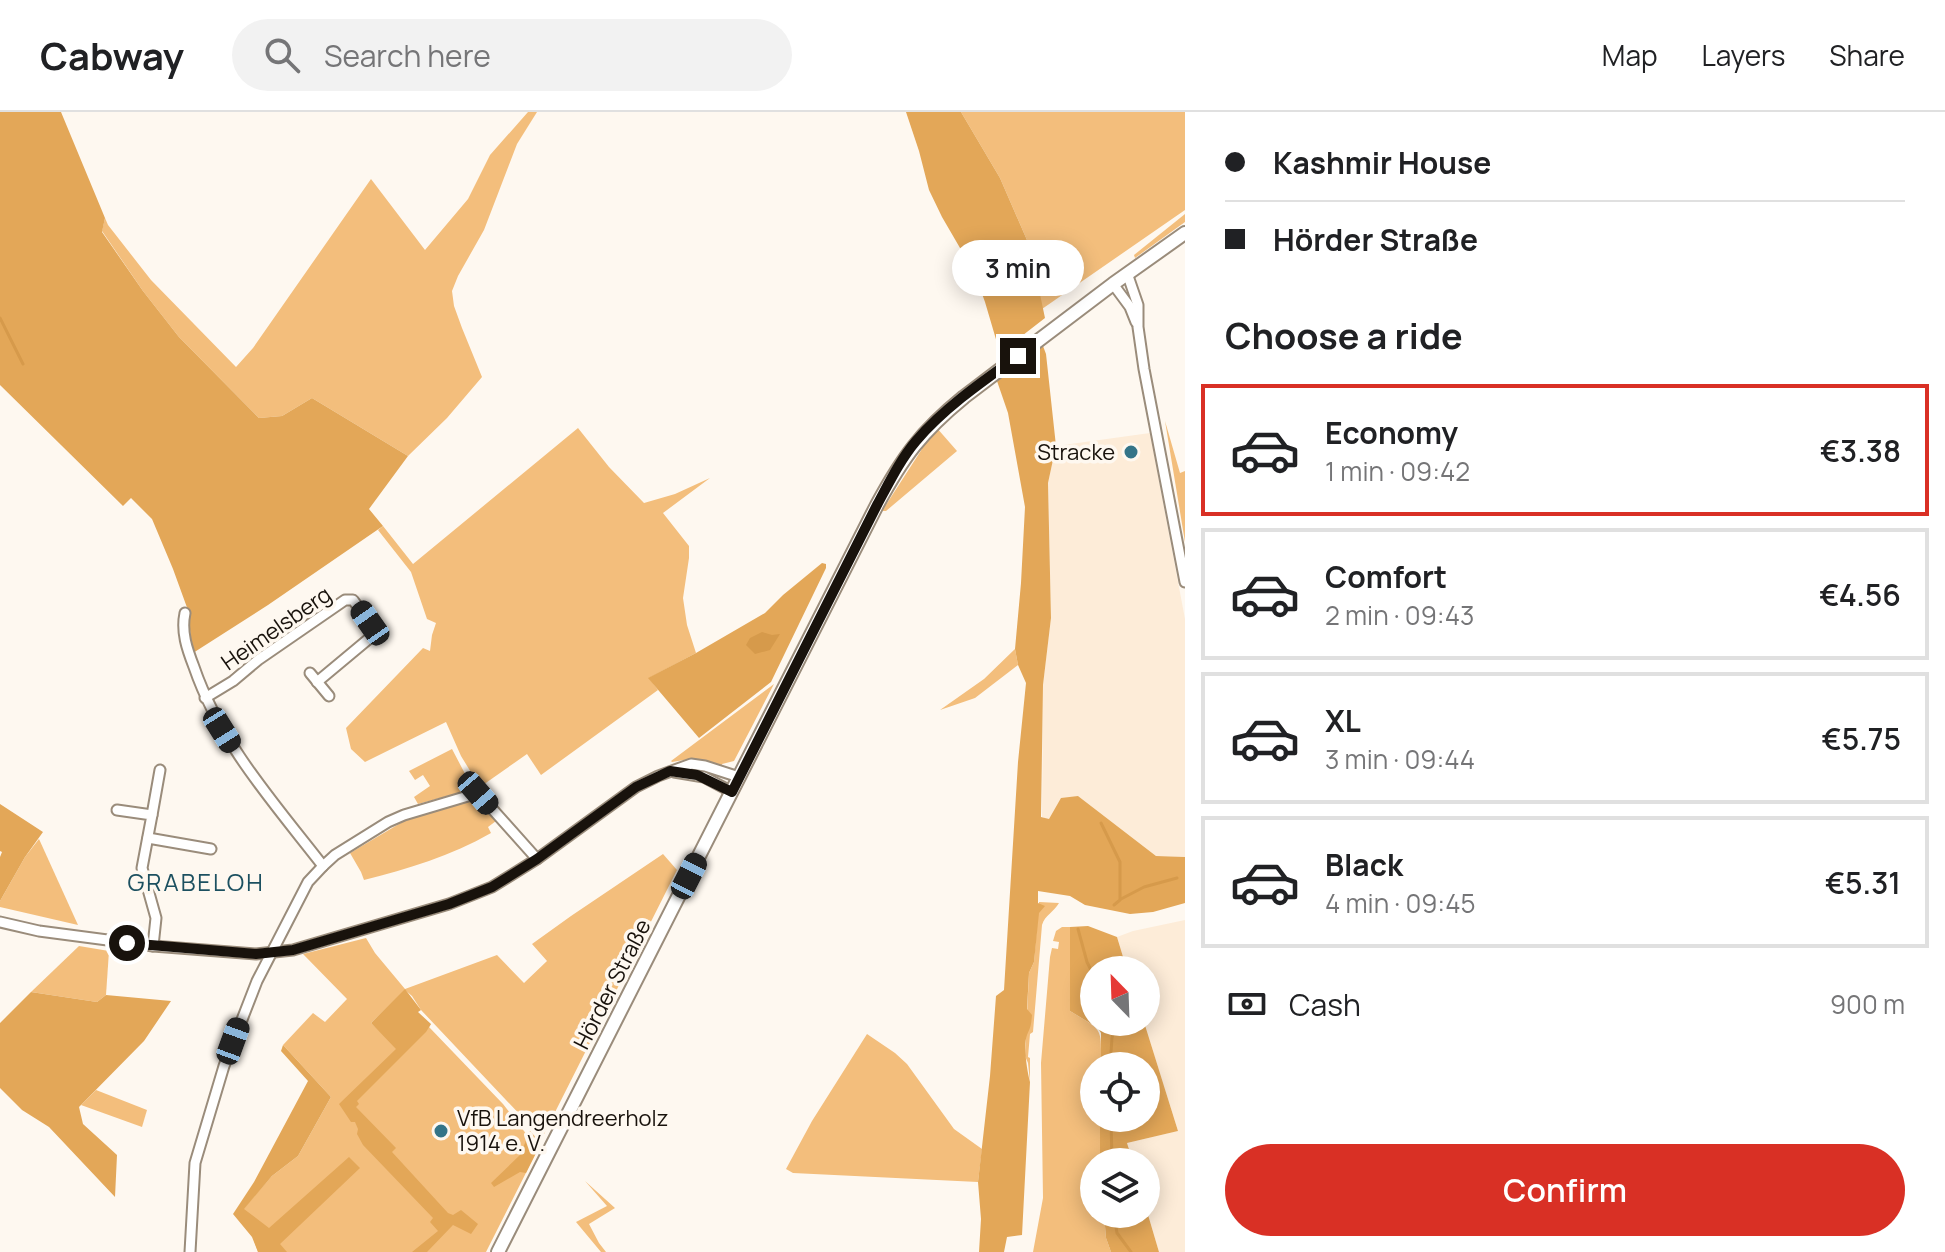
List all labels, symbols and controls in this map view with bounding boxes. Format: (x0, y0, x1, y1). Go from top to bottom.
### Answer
search box (232, 19, 792, 91)
text: Cabway (40, 29, 184, 81)
icon: search (260, 33, 304, 77)
text: Search here (324, 35, 491, 76)
text: Map (1602, 36, 1658, 74)
text: Layers (1702, 36, 1785, 74)
text: Share (1829, 36, 1905, 74)
text: Kashmir House (1273, 142, 1491, 183)
text: Hörder Straße (1273, 219, 1478, 260)
callout: 3 min (952, 240, 1084, 296)
text: 3 min (985, 250, 1051, 286)
text: Choose a ride (1225, 311, 1463, 360)
route end (1000, 338, 1036, 374)
text: Economy (1325, 412, 1458, 453)
icon: car (1229, 414, 1301, 486)
text: €3.38 (1820, 430, 1901, 471)
place label: Stracke (1037, 437, 1115, 467)
marker: Stracke (1122, 443, 1140, 461)
text: 1 min · 09:42 (1325, 453, 1470, 489)
text: Comfort (1325, 556, 1447, 597)
icon: car (1229, 558, 1301, 630)
text: €4.56 (1819, 574, 1901, 615)
street label: Heimelsberg (215, 579, 337, 677)
car (346, 596, 394, 650)
text: 2 min · 09:43 (1325, 597, 1474, 633)
text: XL (1325, 700, 1361, 741)
icon: car (1229, 702, 1301, 774)
car (199, 703, 245, 757)
text: €5.75 (1822, 718, 1901, 759)
text: 3 min · 09:44 (1325, 741, 1475, 777)
car (453, 767, 503, 819)
text: Black (1325, 844, 1403, 885)
icon: car (1229, 846, 1301, 918)
car (667, 849, 711, 903)
text: €5.31 (1825, 862, 1901, 903)
district label: GRABELOH (127, 865, 265, 898)
text: 4 min · 09:45 (1325, 885, 1476, 921)
street label: Hörder Straße (566, 914, 658, 1054)
route start (109, 925, 145, 961)
north arrow (1080, 956, 1160, 1036)
map controls (1080, 956, 1160, 1228)
icon: cash (1225, 982, 1269, 1026)
text: Cash (1289, 984, 1361, 1025)
text: 900 m (1830, 986, 1905, 1022)
car (214, 1014, 252, 1068)
button: locate (1080, 1052, 1160, 1132)
place label: VfB Langendreerholz 1914 e. V. (457, 1103, 668, 1158)
marker: VfB Langendreerholz 1914 e. V. (432, 1122, 450, 1140)
button: Confirm (1225, 1144, 1905, 1236)
button: layers (1080, 1148, 1160, 1228)

